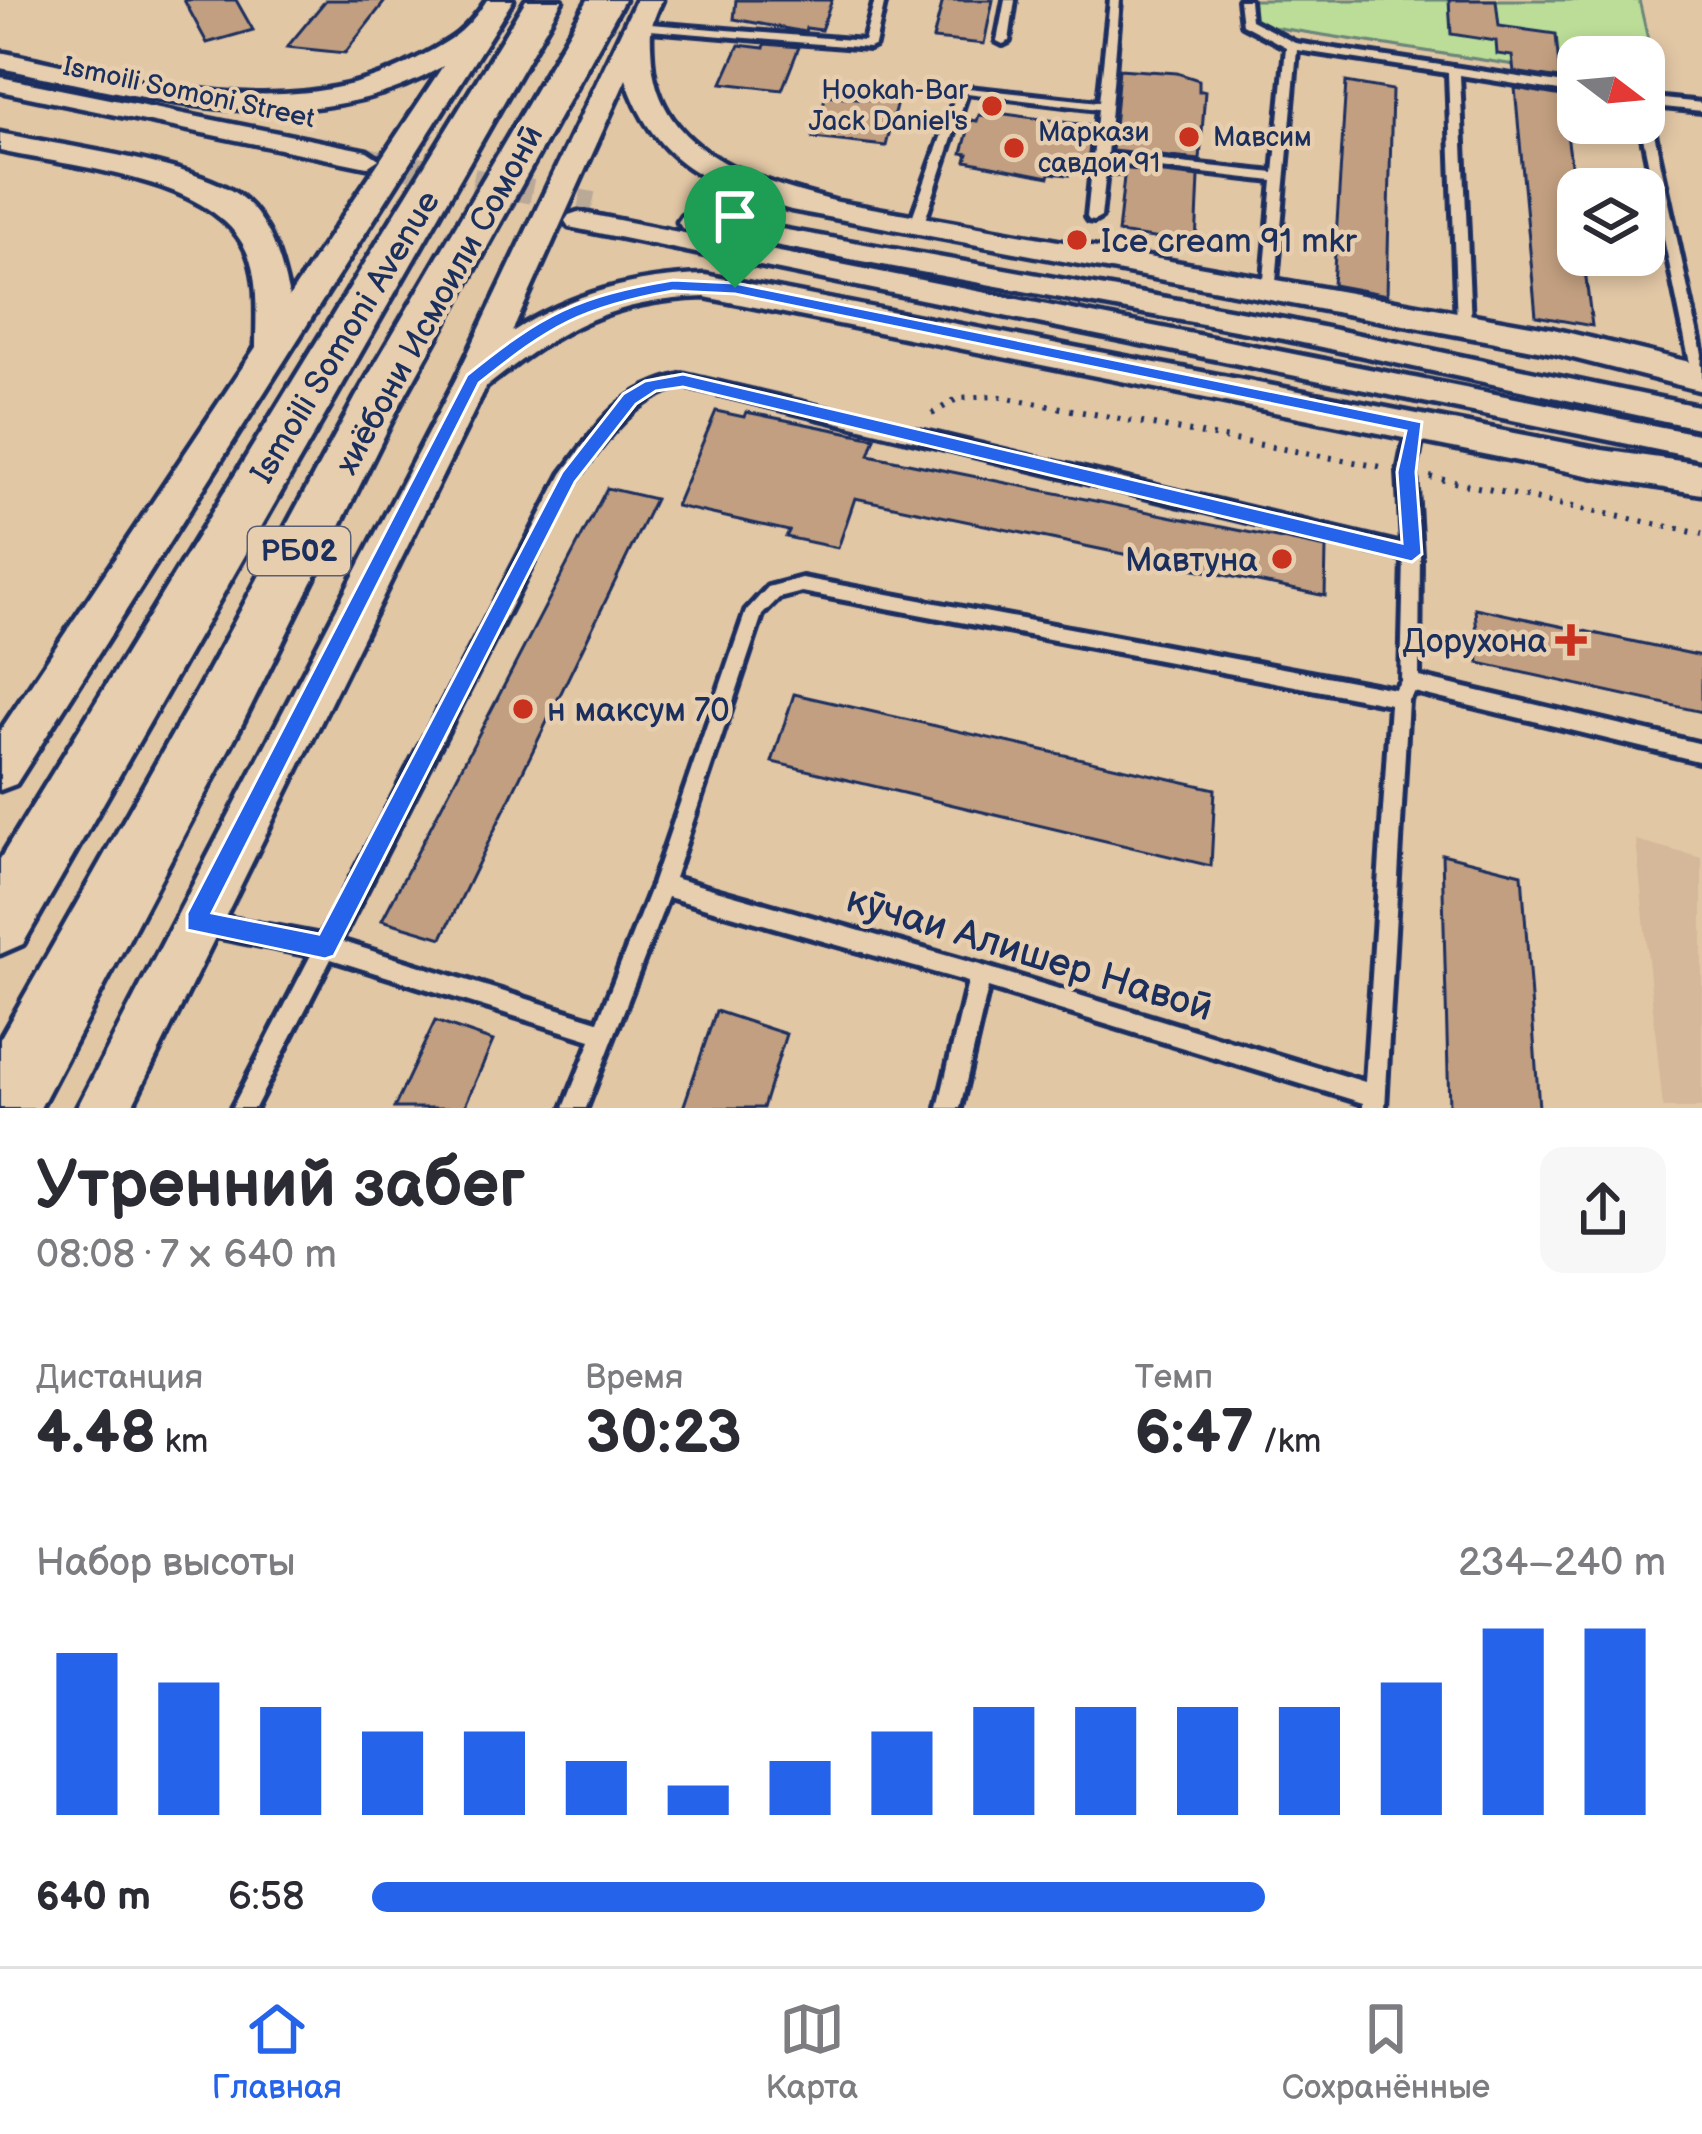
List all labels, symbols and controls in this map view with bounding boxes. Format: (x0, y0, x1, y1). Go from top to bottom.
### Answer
north arrow (1557, 36, 1665, 144)
map controls (1557, 36, 1665, 276)
street label: Ismoili Somoni Street (60, 51, 318, 135)
place label: Hookah-Bar Jack Daniel's (809, 75, 969, 138)
marker: Hookah-Bar Jack Daniel's (979, 93, 1005, 119)
place label: Маркази савдои 91 (1038, 117, 1160, 180)
street label: хиёбони Исмоили Сомонӣ (327, 118, 553, 482)
place label: Мавсим (1213, 122, 1312, 154)
marker: Мавсим (1176, 124, 1202, 150)
marker: Маркази савдои 91 (1001, 135, 1027, 161)
pin (684, 165, 786, 288)
button: layers (1557, 168, 1665, 276)
street label: Ismoili Somoni Avenue (242, 183, 449, 491)
icon: arrive (702, 183, 768, 249)
place label: Ice cream 91 mkr (1101, 222, 1358, 262)
marker: Ice cream 91 mkr (1064, 227, 1090, 253)
road number: РБ02 (248, 527, 350, 575)
place label: Мавтуна (1125, 541, 1258, 581)
marker: Мавтуна (1269, 546, 1295, 572)
place label: Дорухона (1403, 622, 1547, 662)
marker: Дорухона (1558, 627, 1584, 653)
place label: н максум 70 (547, 691, 730, 731)
marker: н максум 70 (510, 696, 536, 722)
street label: кӯчаи Алишер Навоӣ (840, 876, 1218, 1033)
text: Утренний забег (36, 1147, 525, 1226)
button: share (1540, 1147, 1666, 1273)
text: 08:08 · 7 × 640 m (36, 1232, 337, 1279)
text: Дистанция (36, 1358, 203, 1398)
text: Время (585, 1358, 683, 1398)
text: Темп (1135, 1358, 1213, 1398)
text: 4.48 (36, 1398, 156, 1470)
text: 30:23 (585, 1398, 742, 1470)
text: 6:47 (1135, 1398, 1254, 1470)
text: km (156, 1422, 208, 1462)
text: /km (1254, 1422, 1321, 1462)
text: Набор высоты (36, 1540, 296, 1587)
text: 234–240 m (1458, 1540, 1666, 1587)
text: 640 m (36, 1874, 151, 1921)
text: 6:58 (228, 1874, 305, 1921)
tab: Главная (212, 1996, 342, 2108)
tab: Карта (765, 1996, 858, 2108)
tab: Сохранённые (1282, 1996, 1490, 2108)

